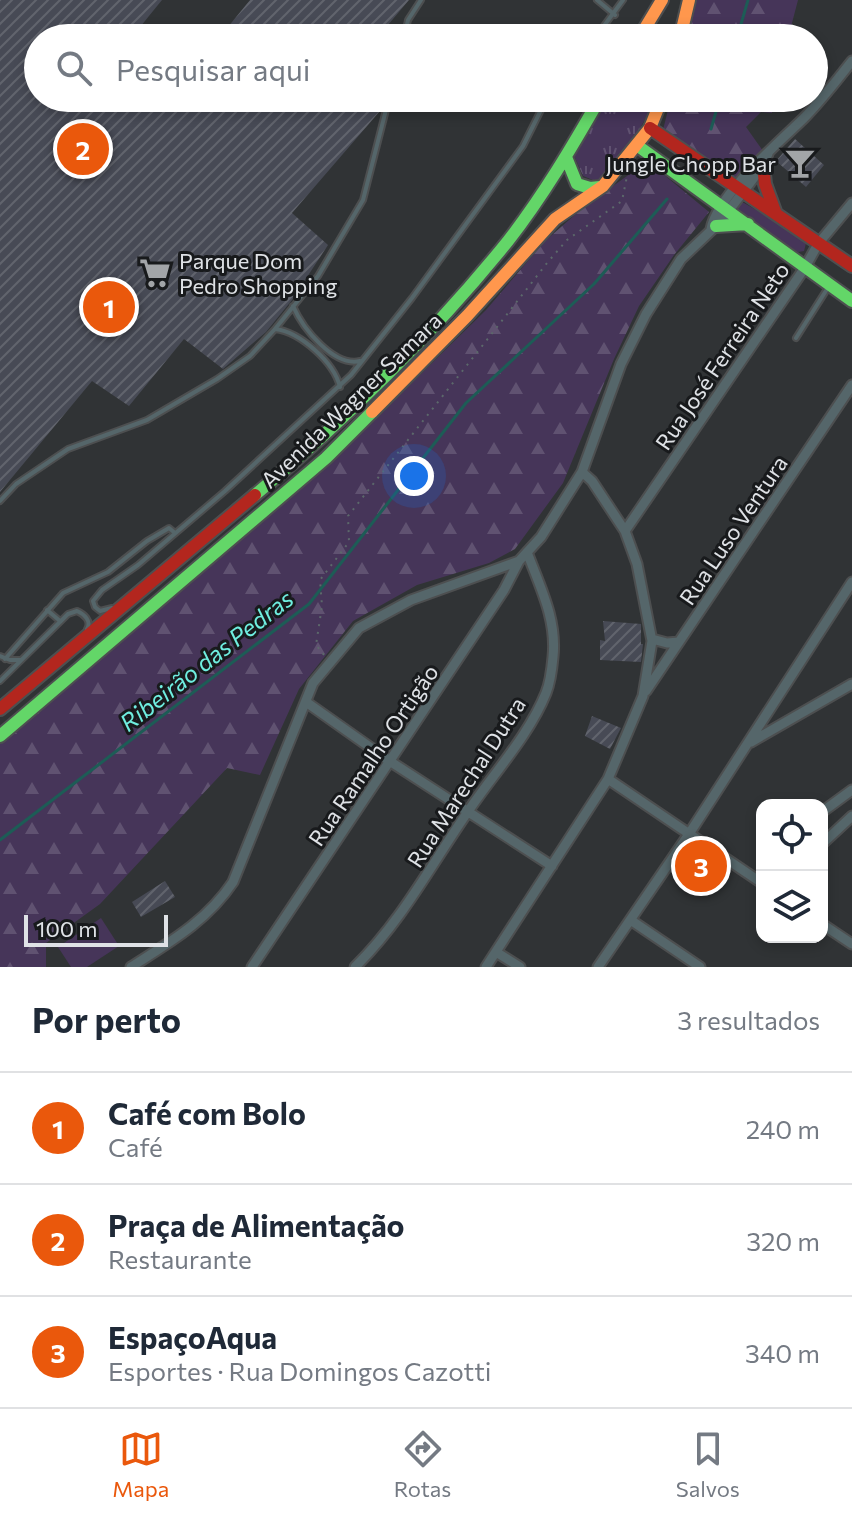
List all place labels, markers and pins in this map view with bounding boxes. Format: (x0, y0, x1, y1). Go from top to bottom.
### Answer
pin: 2 (57, 119, 109, 179)
bar icon: Jungle Chopp Bar (783, 146, 817, 180)
place label: Jungle Chopp Bar (606, 150, 776, 177)
place label: Parque Dom Pedro Shopping (179, 247, 337, 299)
supermarket icon: Parque Dom Pedro Shopping (138, 256, 172, 290)
pin: 1 (83, 277, 135, 337)
pin: 3 (675, 836, 727, 896)

